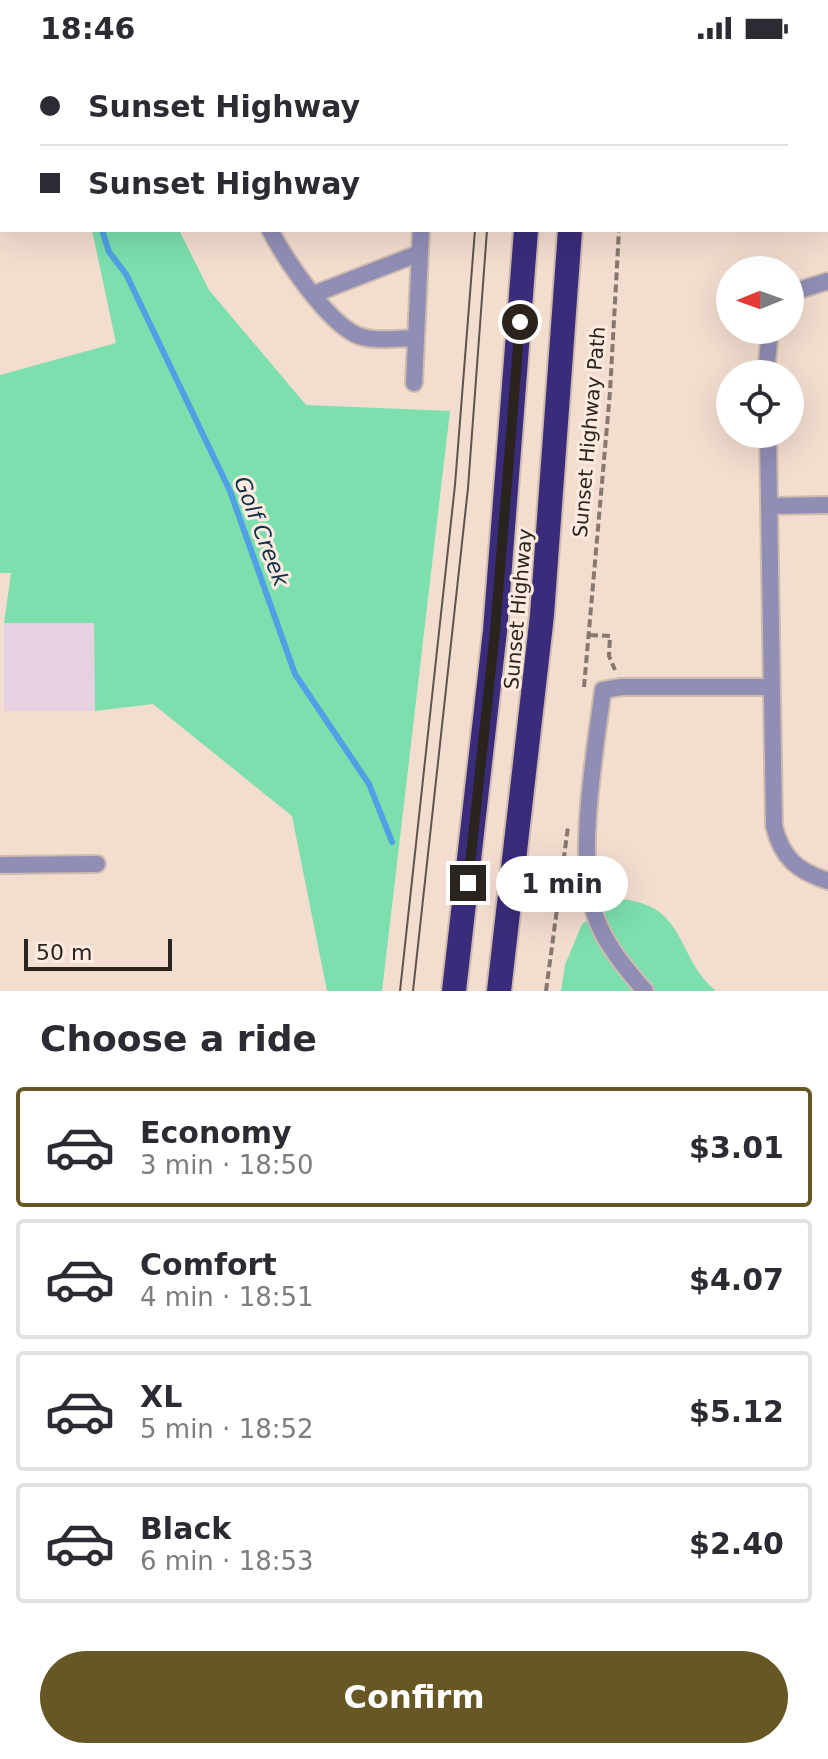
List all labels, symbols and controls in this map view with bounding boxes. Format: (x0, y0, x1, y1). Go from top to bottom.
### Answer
text: 18:46 (40, 11, 136, 46)
text: Sunset Highway (88, 89, 360, 124)
text: Sunset Highway (88, 166, 360, 201)
north arrow (716, 256, 804, 344)
map controls (716, 256, 804, 448)
route start (502, 304, 538, 340)
street label: Sunset Highway Path (568, 326, 610, 538)
button: locate (716, 360, 804, 448)
water label: Golf Creek (229, 473, 294, 591)
street label: Sunset Highway (499, 527, 537, 690)
callout: 1 min (496, 855, 628, 911)
route end (450, 865, 486, 901)
text: 1 min (521, 869, 603, 899)
scale bar (24, 935, 172, 971)
text: 50 m (36, 940, 92, 965)
text: Choose a ride (40, 1018, 317, 1059)
icon: car (44, 1111, 116, 1183)
text: Economy (140, 1115, 292, 1150)
text: $3.01 (689, 1130, 784, 1165)
text: 3 min · 18:50 (140, 1150, 314, 1180)
icon: car (44, 1243, 116, 1315)
text: Comfort (140, 1247, 277, 1282)
text: $4.07 (689, 1262, 784, 1297)
text: 4 min · 18:51 (140, 1282, 314, 1312)
icon: car (44, 1375, 116, 1447)
text: XL (140, 1379, 182, 1414)
text: $5.12 (689, 1394, 784, 1429)
text: 5 min · 18:52 (140, 1414, 314, 1444)
icon: car (44, 1507, 116, 1579)
text: Black (140, 1511, 231, 1546)
text: $2.40 (689, 1526, 784, 1561)
text: 6 min · 18:53 (140, 1546, 314, 1576)
button: Confirm (40, 1651, 788, 1743)

